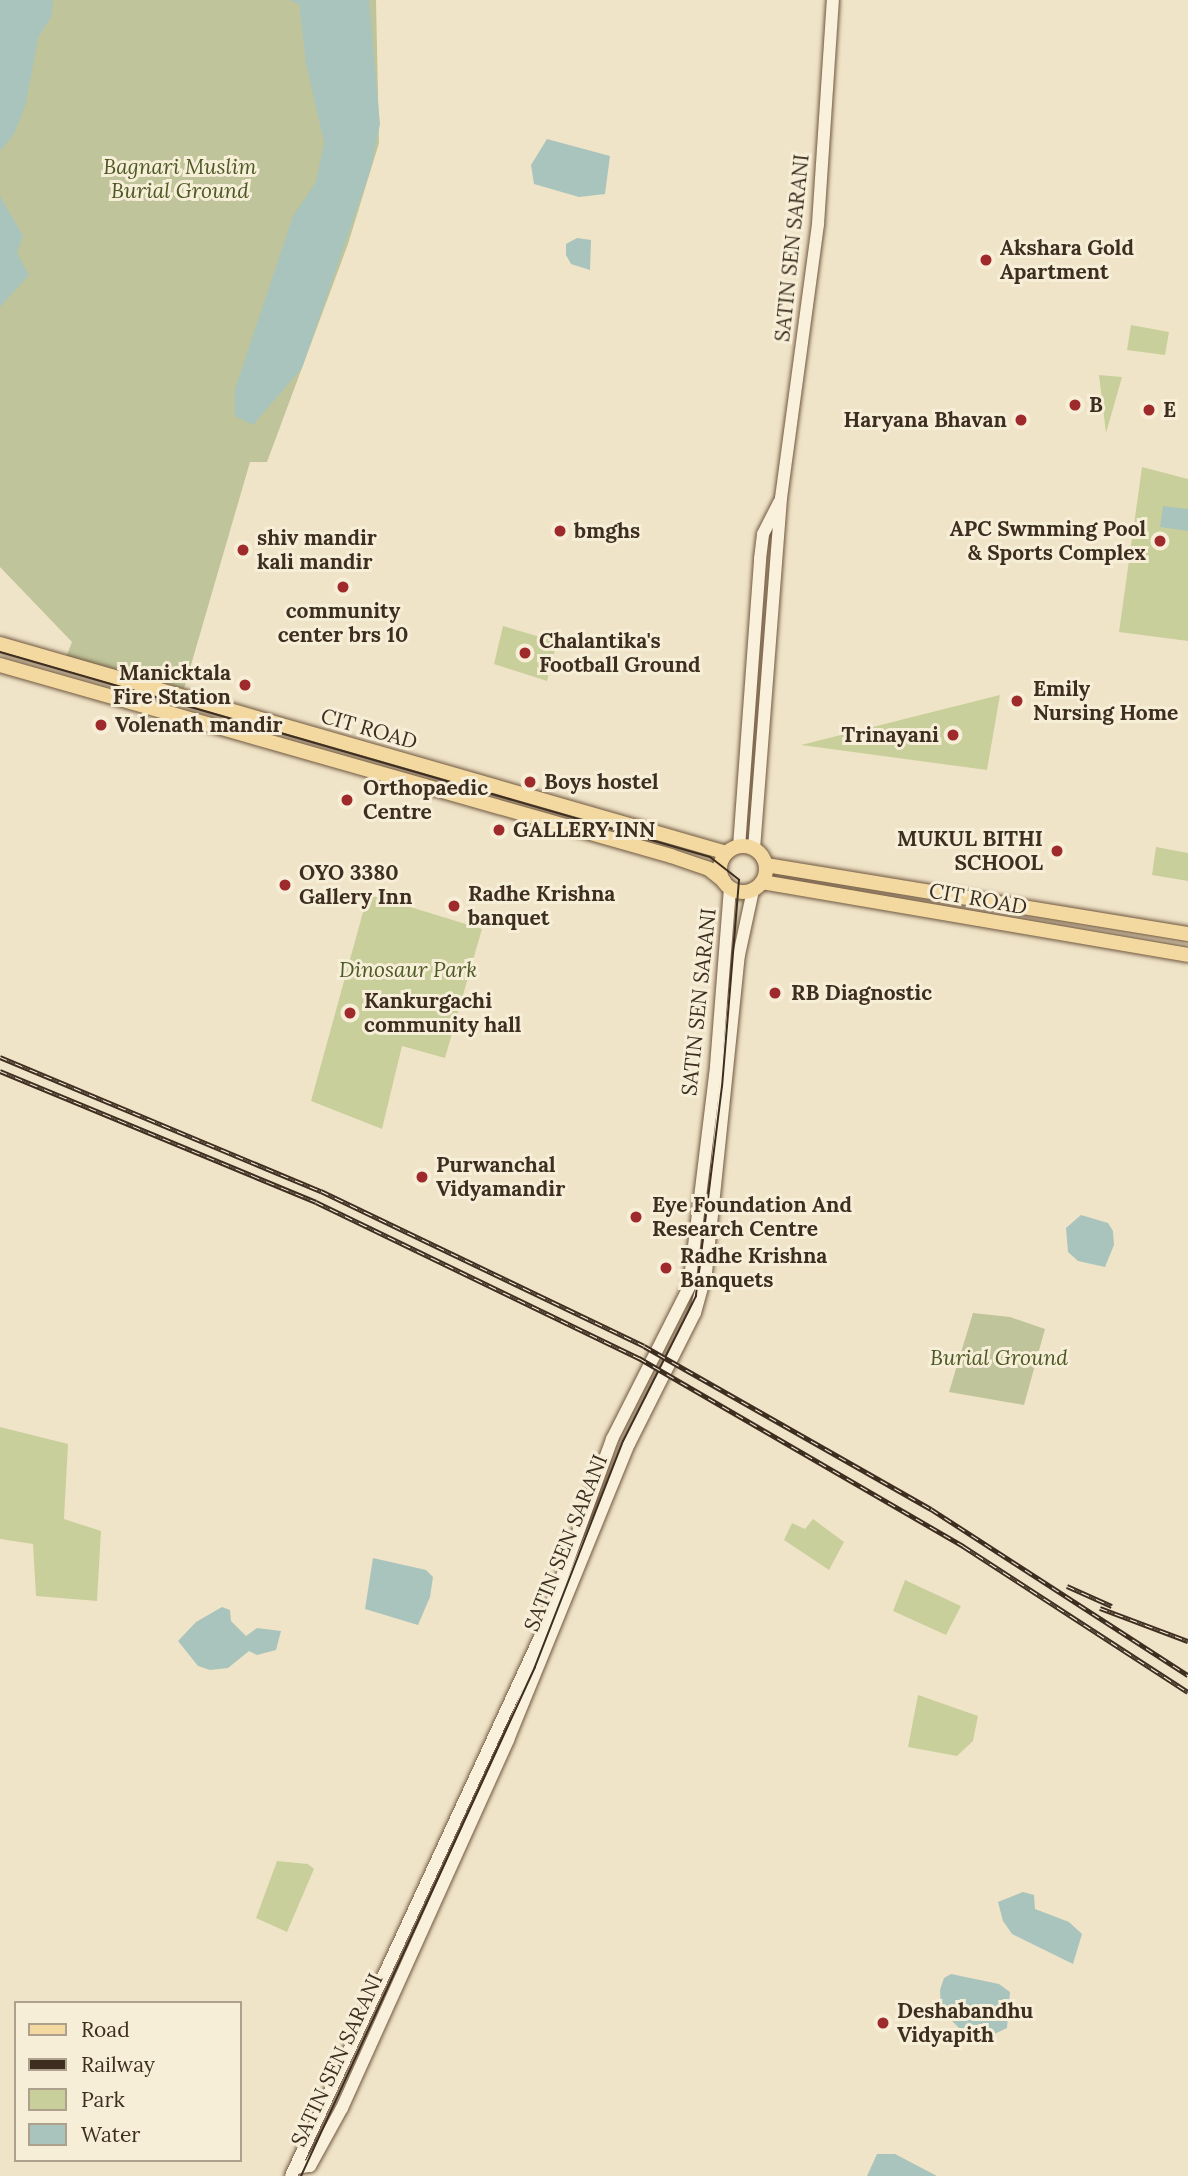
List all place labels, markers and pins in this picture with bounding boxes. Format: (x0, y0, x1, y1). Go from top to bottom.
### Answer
place label: Akshara Gold Apartment (1000, 235, 1134, 285)
marker: Akshara Gold Apartment (978, 252, 994, 268)
place label: B (1089, 392, 1103, 418)
marker: B (1067, 397, 1083, 413)
place label: E (1163, 397, 1176, 423)
marker: E (1141, 402, 1157, 418)
place label: Haryana Bhavan (843, 407, 1007, 433)
marker: Haryana Bhavan (1013, 412, 1029, 428)
place label: APC Swmming Pool & Sports Complex (950, 516, 1146, 566)
place label: bmghs (574, 518, 640, 544)
marker: bmghs (552, 523, 568, 539)
place label: shiv mandir kali mandir (257, 525, 377, 575)
marker: APC Swmming Pool & Sports Complex (1152, 533, 1168, 549)
marker: shiv mandir kali mandir (235, 542, 251, 558)
marker: community center brs 10 (335, 579, 351, 595)
place label: community center brs 10 (278, 598, 408, 648)
place label: Chalantika's Football Ground (539, 628, 701, 678)
marker: Chalantika's Football Ground (517, 645, 533, 661)
place label: Manicktala Fire Station (113, 660, 231, 710)
place label: Emily Nursing Home (1033, 676, 1178, 726)
marker: Manicktala Fire Station (237, 677, 253, 693)
marker: Emily Nursing Home (1007, 691, 1027, 711)
place label: Volenath mandir (115, 712, 283, 738)
marker: Volenath mandir (93, 717, 109, 733)
place label: Trinayani (842, 722, 939, 748)
marker: Trinayani (945, 727, 961, 743)
place label: Boys hostel (544, 769, 659, 795)
marker: Boys hostel (522, 774, 538, 790)
place label: Orthopaedic Centre (363, 775, 488, 825)
marker: Orthopaedic Centre (337, 790, 357, 810)
place label: GALLERY INN (513, 817, 655, 843)
marker: GALLERY INN (491, 822, 507, 838)
place label: MUKUL BITHI SCHOOL (897, 826, 1043, 876)
marker: MUKUL BITHI SCHOOL (1049, 843, 1065, 859)
place label: OYO 3380 Gallery Inn (299, 860, 412, 910)
marker: OYO 3380 Gallery Inn (277, 877, 293, 893)
place label: Radhe Krishna banquet (468, 881, 615, 931)
marker: Radhe Krishna banquet (446, 898, 462, 914)
place label: RB Diagnostic (791, 980, 932, 1006)
marker: RB Diagnostic (765, 983, 785, 1003)
place label: Kankurgachi community hall (364, 988, 521, 1038)
marker: Kankurgachi community hall (342, 1005, 358, 1021)
place label: Purwanchal Vidyamandir (436, 1152, 565, 1202)
marker: Purwanchal Vidyamandir (414, 1169, 430, 1185)
place label: Eye Foundation And Research Centre (652, 1192, 852, 1242)
marker: Eye Foundation And Research Centre (626, 1207, 646, 1227)
place label: Radhe Krishna Banquets (680, 1243, 827, 1293)
marker: Radhe Krishna Banquets (658, 1260, 674, 1276)
place label: Deshabandhu Vidyapith (897, 1998, 1033, 2048)
marker: Deshabandhu Vidyapith (875, 2015, 891, 2031)

